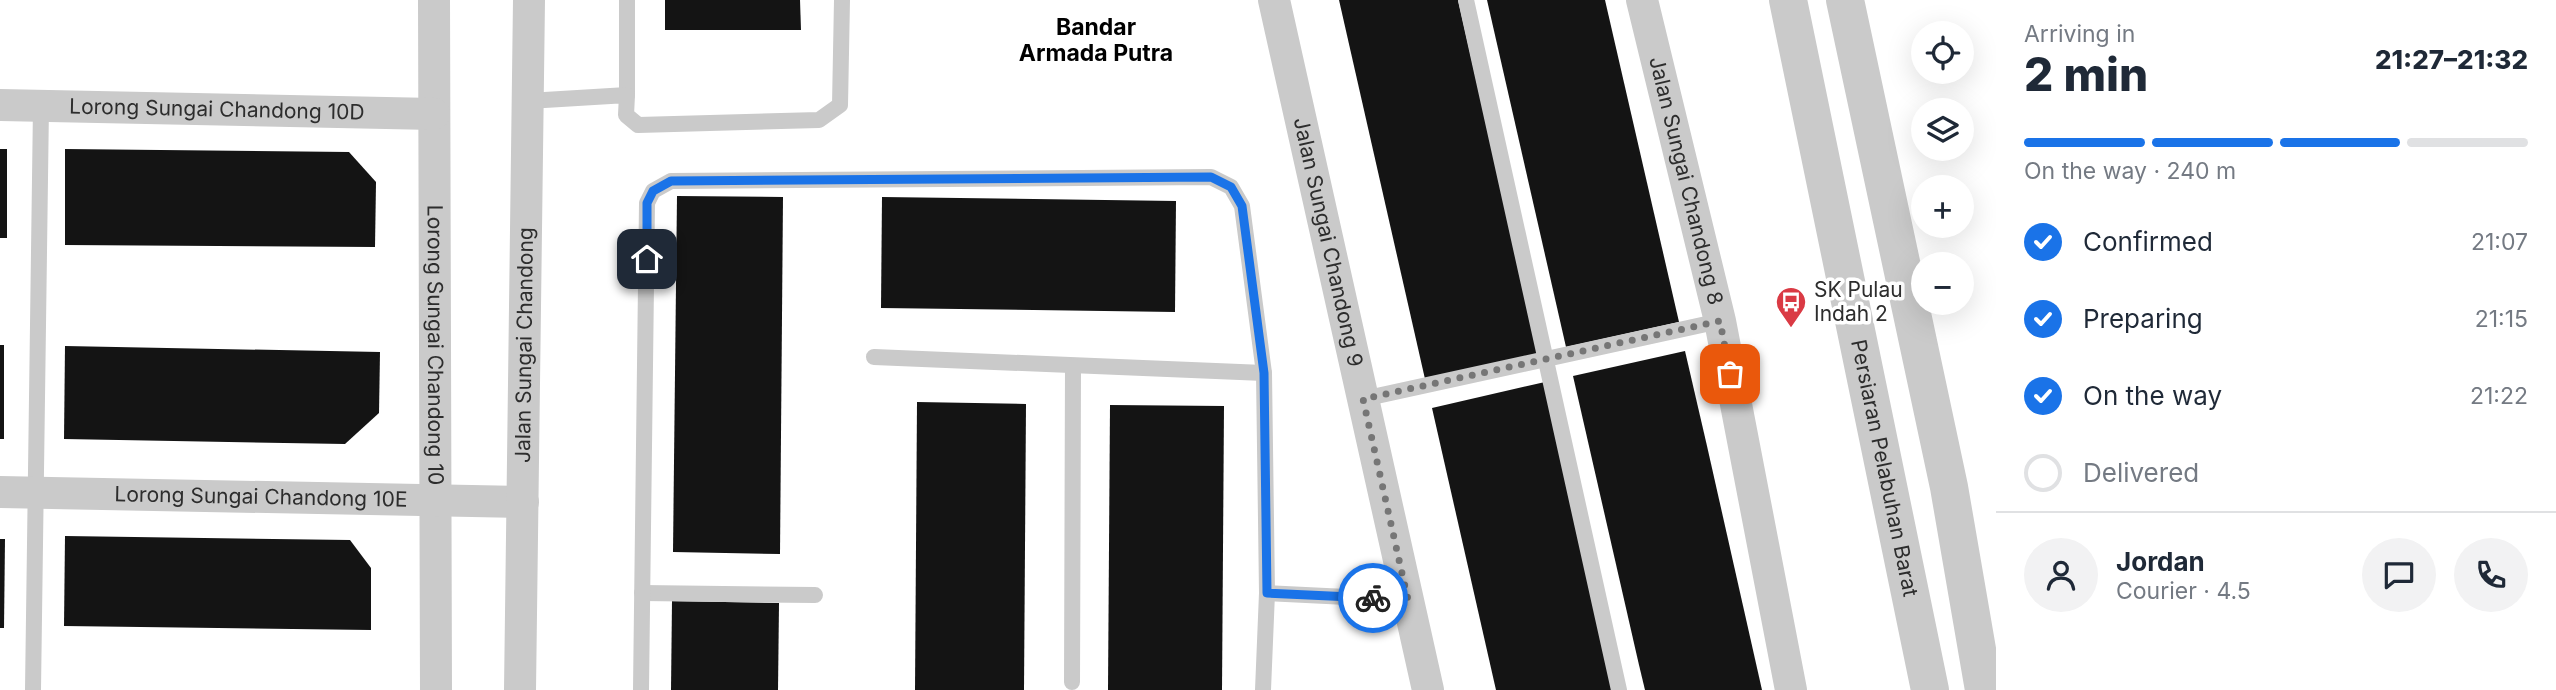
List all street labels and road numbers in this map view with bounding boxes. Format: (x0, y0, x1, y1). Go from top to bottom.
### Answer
street label: Jalan Sungai Chandong 8 (1644, 54, 1729, 307)
street label: Lorong Sungai Chandong 10D (69, 93, 365, 125)
street label: Jalan Sungai Chandong 9 (1289, 115, 1368, 369)
street label: Lorong Sungai Chandong 10 (423, 205, 448, 485)
street label: Jalan Sungai Chandong (510, 227, 538, 463)
street label: Persiaran Pelabuhan Barat (1846, 337, 1924, 599)
street label: Lorong Sungai Chandong 10E (114, 481, 408, 512)

